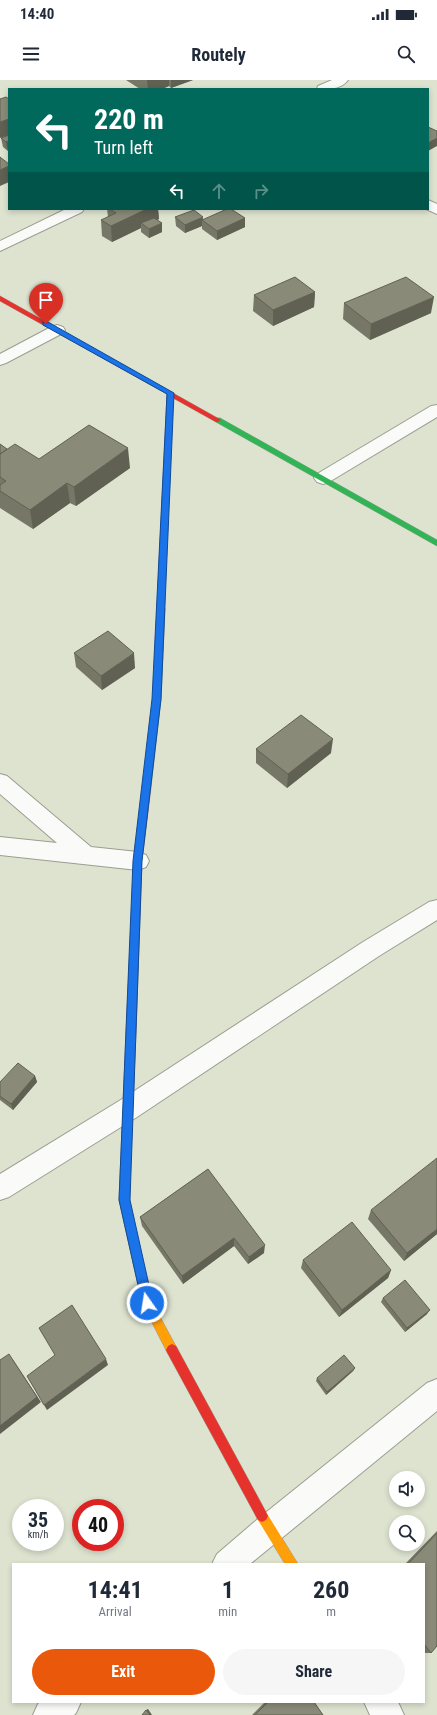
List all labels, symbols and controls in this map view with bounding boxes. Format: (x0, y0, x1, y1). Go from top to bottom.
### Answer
text: 14:40 (20, 5, 54, 23)
icon: menu (20, 43, 42, 65)
icon: search (395, 43, 417, 65)
text: Routely (191, 44, 246, 65)
text: 220 m (94, 103, 164, 136)
icon: left (28, 104, 80, 156)
text: Turn left (94, 137, 153, 158)
icon: left (166, 180, 188, 202)
icon: ahead (208, 180, 230, 202)
icon: right (250, 180, 272, 202)
pin (29, 283, 63, 324)
icon: arrive (35, 289, 57, 311)
position arrow (126, 1282, 168, 1324)
map controls (389, 1471, 425, 1551)
button: sound (389, 1471, 425, 1507)
speed limit sign: 40 (72, 1499, 124, 1551)
text: 35 (28, 1508, 48, 1532)
button: search (389, 1515, 425, 1551)
text: km/h (28, 1529, 48, 1540)
text: 14:41 (88, 1576, 143, 1604)
text: 1 (222, 1576, 234, 1604)
text: 260 (313, 1576, 349, 1604)
text: Arrival (99, 1604, 132, 1619)
text: min (218, 1604, 237, 1619)
text: m (326, 1604, 336, 1619)
button: Exit (32, 1649, 215, 1695)
button: Share (223, 1649, 405, 1695)

